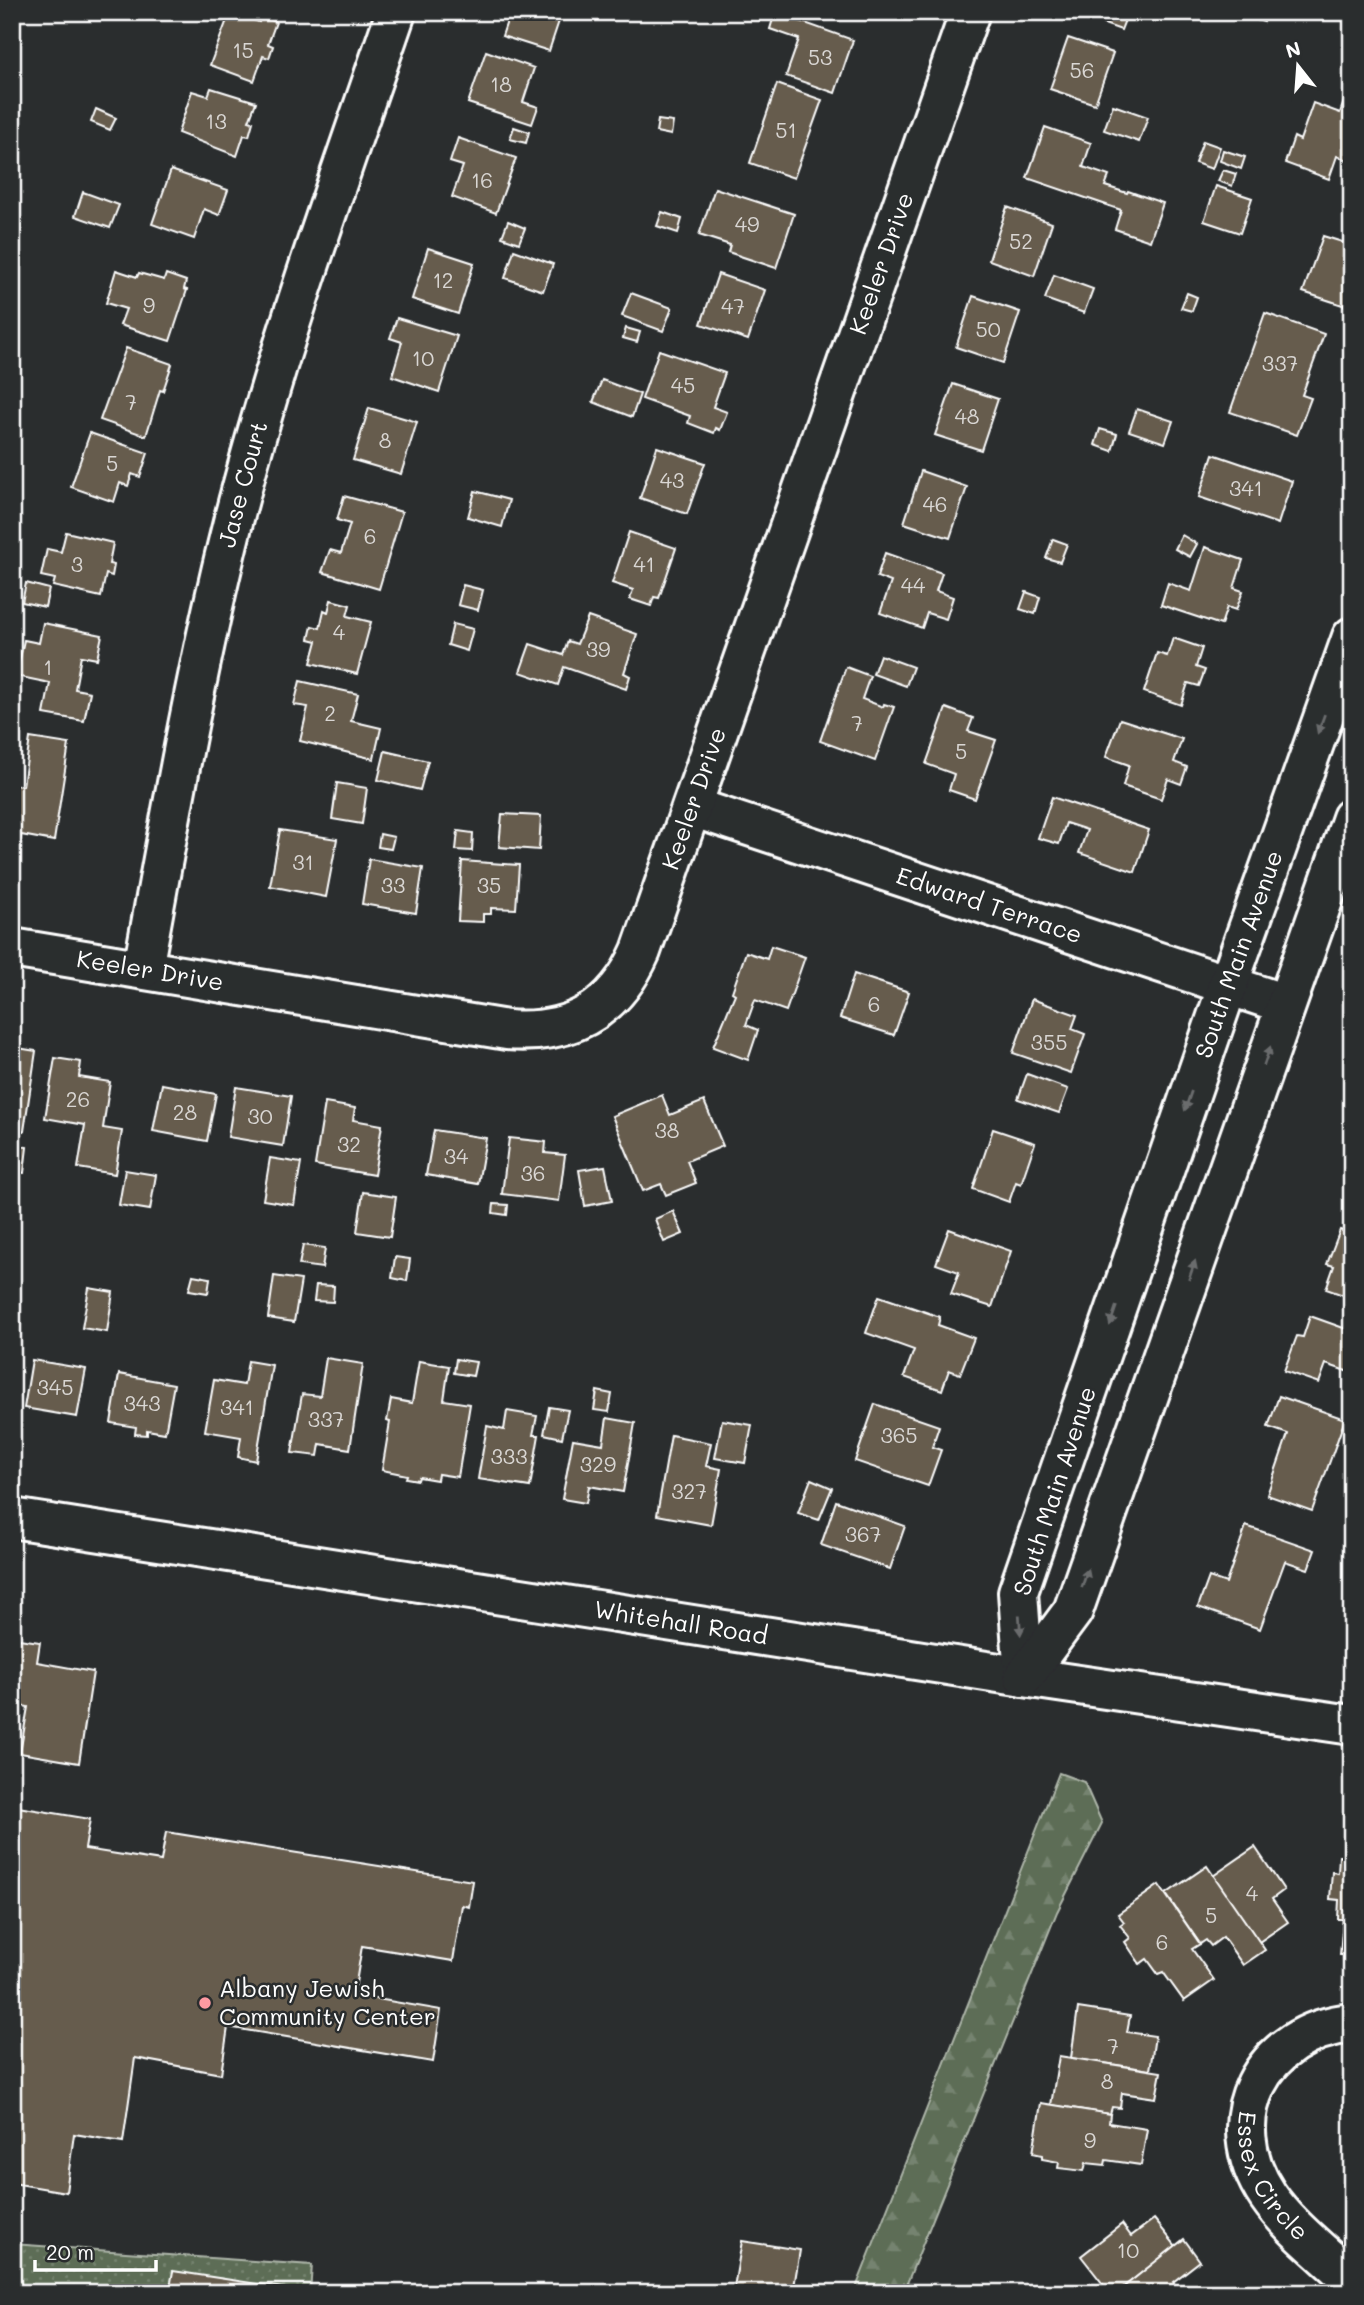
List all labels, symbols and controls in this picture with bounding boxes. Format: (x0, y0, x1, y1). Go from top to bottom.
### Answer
north arrow (1262, 32, 1332, 102)
text: N (1282, 35, 1303, 63)
house number: 15 (232, 36, 254, 63)
house number: 53 (808, 43, 832, 70)
house number: 56 (1070, 56, 1094, 83)
house number: 18 (490, 70, 512, 97)
house number: 13 (205, 107, 227, 134)
house number: 51 (775, 116, 797, 143)
house number: 16 (471, 166, 493, 193)
street label: Keeler Drive (841, 188, 920, 338)
house number: 49 (735, 210, 759, 237)
house number: 52 (1009, 227, 1033, 254)
house number: 12 (432, 266, 454, 293)
house number: 9 (143, 291, 155, 318)
house number: 47 (721, 292, 745, 319)
house number: 50 (975, 315, 1001, 342)
house number: 10 (412, 344, 434, 371)
house number: 337 (1262, 349, 1298, 376)
house number: 45 (671, 371, 695, 398)
house number: 7 (125, 388, 137, 415)
house number: 48 (954, 402, 980, 429)
street label: Jase Court (210, 417, 274, 550)
house number: 8 (379, 426, 391, 453)
house number: 5 (106, 449, 118, 476)
house number: 43 (660, 466, 684, 493)
house number: 341 (1229, 474, 1263, 501)
house number: 46 (922, 490, 948, 517)
house number: 6 (364, 522, 376, 549)
house number: 3 (71, 550, 83, 577)
house number: 41 (633, 550, 655, 577)
house number: 44 (901, 571, 926, 598)
house number: 4 (333, 618, 346, 645)
house number: 39 (586, 635, 610, 662)
house number: 1 (43, 653, 53, 680)
house number: 2 (324, 699, 336, 726)
house number: 7 (851, 709, 863, 736)
one-way arrow (1315, 714, 1326, 735)
street label: Keeler Drive (654, 723, 732, 873)
house number: 5 (955, 737, 967, 764)
street label: South Main Avenue (1187, 846, 1289, 1062)
house number: 31 (292, 848, 314, 875)
street label: Edward Terrace (893, 859, 1086, 950)
house number: 33 (381, 871, 405, 898)
house number: 35 (477, 871, 501, 898)
street label: Keeler Drive (75, 942, 226, 997)
house number: 6 (868, 990, 880, 1017)
house number: 355 (1031, 1028, 1067, 1055)
one-way arrow (1262, 1045, 1273, 1066)
house number: 26 (66, 1085, 90, 1112)
one-way arrow (1182, 1090, 1193, 1111)
house number: 28 (173, 1098, 197, 1125)
house number: 30 (247, 1102, 273, 1129)
house number: 38 (654, 1116, 680, 1143)
house number: 32 (337, 1130, 361, 1157)
house number: 34 (444, 1142, 469, 1169)
house number: 36 (521, 1159, 546, 1186)
one-way arrow (1187, 1260, 1198, 1281)
one-way arrow (1107, 1305, 1118, 1326)
house number: 345 (37, 1373, 73, 1400)
street label: South Main Avenue (1005, 1382, 1102, 1599)
house number: 343 (124, 1389, 160, 1416)
house number: 341 (220, 1393, 254, 1420)
house number: 337 (308, 1405, 344, 1432)
house number: 365 (880, 1421, 918, 1448)
house number: 333 (491, 1442, 527, 1469)
house number: 329 (580, 1450, 616, 1477)
house number: 327 (671, 1477, 707, 1504)
house number: 367 (845, 1520, 881, 1547)
one-way arrow (1079, 1567, 1090, 1588)
street label: Whitehall Road (592, 1593, 770, 1651)
one-way arrow (1015, 1614, 1026, 1636)
house number: 4 (1246, 1879, 1259, 1906)
house number: 5 (1205, 1901, 1217, 1928)
house number: 6 (1156, 1928, 1168, 1955)
place label: Albany Jewish Community Center (219, 1972, 436, 2031)
marker: Albany Jewish Community Center (197, 1995, 213, 2011)
house number: 7 (1107, 2032, 1119, 2059)
house number: 8 (1101, 2067, 1113, 2094)
street label: Essex Circle (1232, 2110, 1316, 2246)
house number: 9 (1084, 2126, 1096, 2153)
scale bar (35, 2228, 156, 2272)
house number: 10 (1117, 2236, 1139, 2263)
text: 20 m (46, 2238, 94, 2265)

